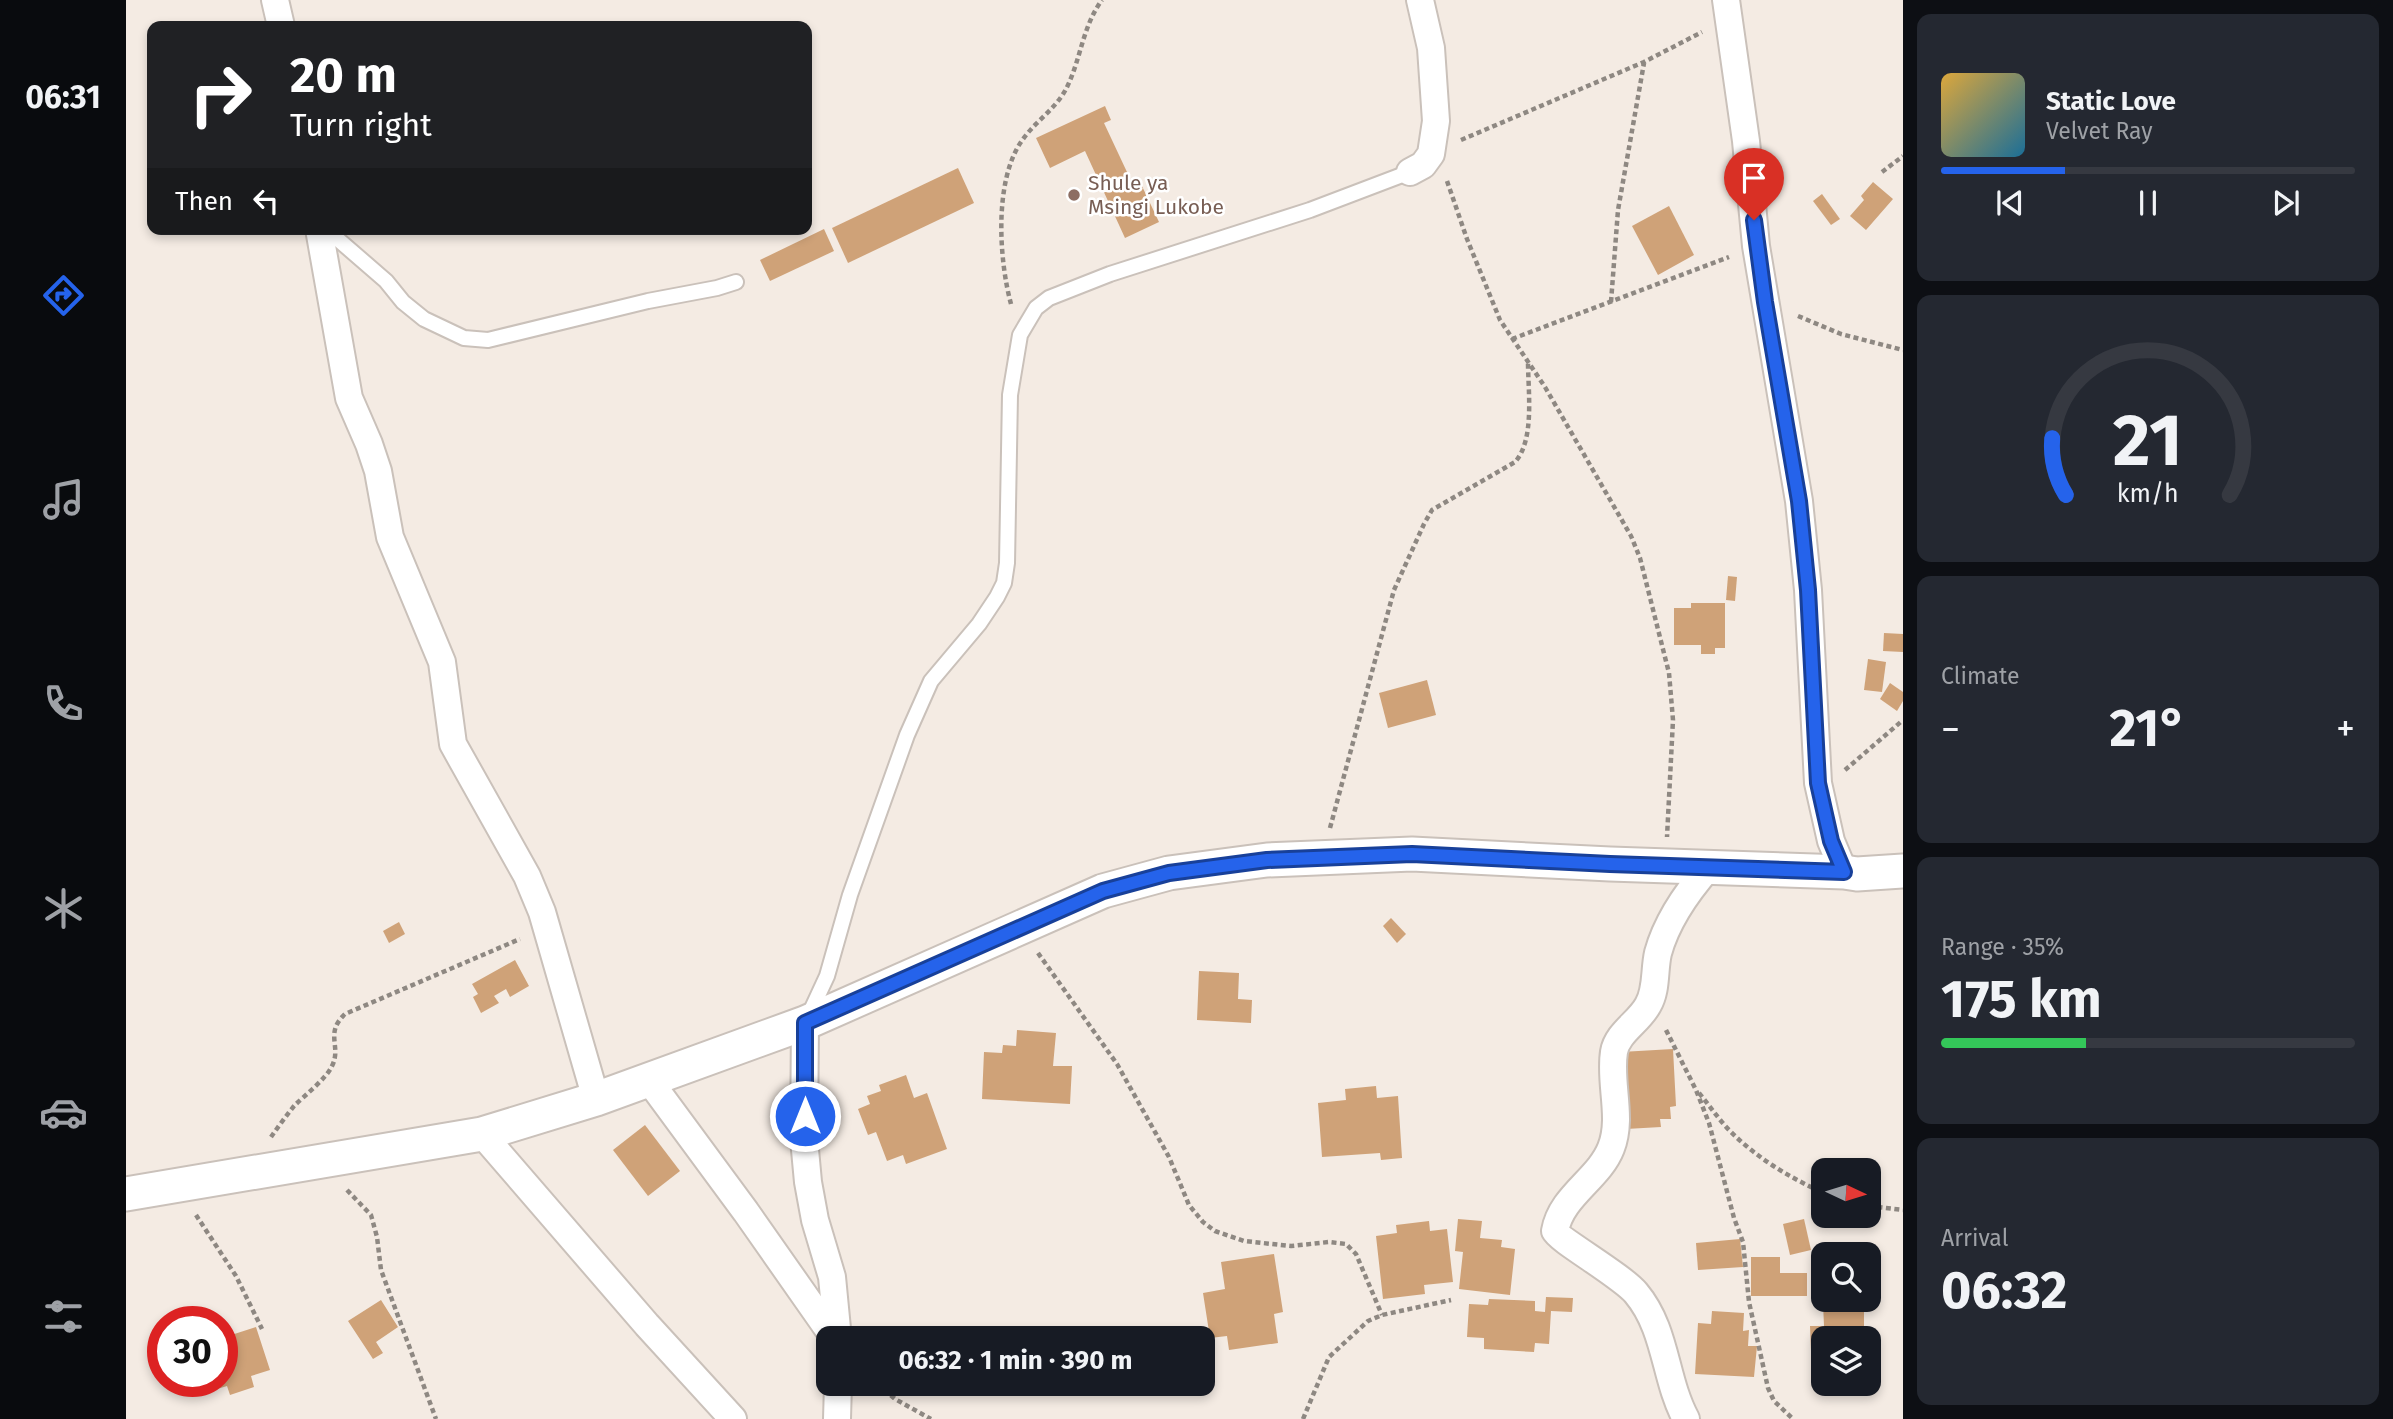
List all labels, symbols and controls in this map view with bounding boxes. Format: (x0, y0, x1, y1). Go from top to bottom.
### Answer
text: 20 m (290, 46, 397, 105)
icon: right (175, 49, 266, 140)
text: 06:31 (25, 78, 101, 116)
text: Static Love (2046, 86, 2176, 117)
text: Turn right (290, 106, 432, 144)
text: Velvet Ray (2046, 117, 2153, 145)
pin (1724, 148, 1784, 220)
icon: arrive (1735, 159, 1773, 197)
place label: Shule ya Msingi Lukobe (1088, 170, 1224, 220)
icon: left (247, 182, 285, 220)
icon: previous (1991, 184, 2029, 222)
icon: pause (2129, 184, 2167, 222)
icon: next (2267, 184, 2305, 222)
text: Then (175, 186, 233, 217)
marker: Shule ya Msingi Lukobe (1066, 187, 1082, 203)
icon: directions (39, 271, 88, 320)
text: 21 (2113, 397, 2183, 484)
icon: music (39, 475, 88, 524)
text: km/h (2117, 478, 2179, 508)
text: Climate (1941, 662, 2020, 690)
icon: phone (39, 679, 88, 728)
text: 21° (2110, 697, 2187, 760)
text: − (1941, 706, 1960, 752)
text: + (2336, 706, 2355, 752)
icon: climate (39, 884, 88, 933)
text: Range · 35% (1941, 933, 2064, 961)
text: 175 km (1941, 968, 2102, 1031)
position arrow (768, 1079, 842, 1153)
icon: car (39, 1088, 88, 1137)
north arrow (1811, 1158, 1881, 1228)
map controls (1811, 1158, 1881, 1396)
text: Arrival (1941, 1224, 2008, 1252)
button: search (1811, 1242, 1881, 1312)
text: 06:32 (1941, 1259, 2067, 1322)
icon: filters (39, 1292, 88, 1341)
speed limit sign: 30 (147, 1306, 238, 1397)
button: layers (1811, 1326, 1881, 1396)
text: 06:32 · 1 min · 390 m (898, 1345, 1133, 1376)

